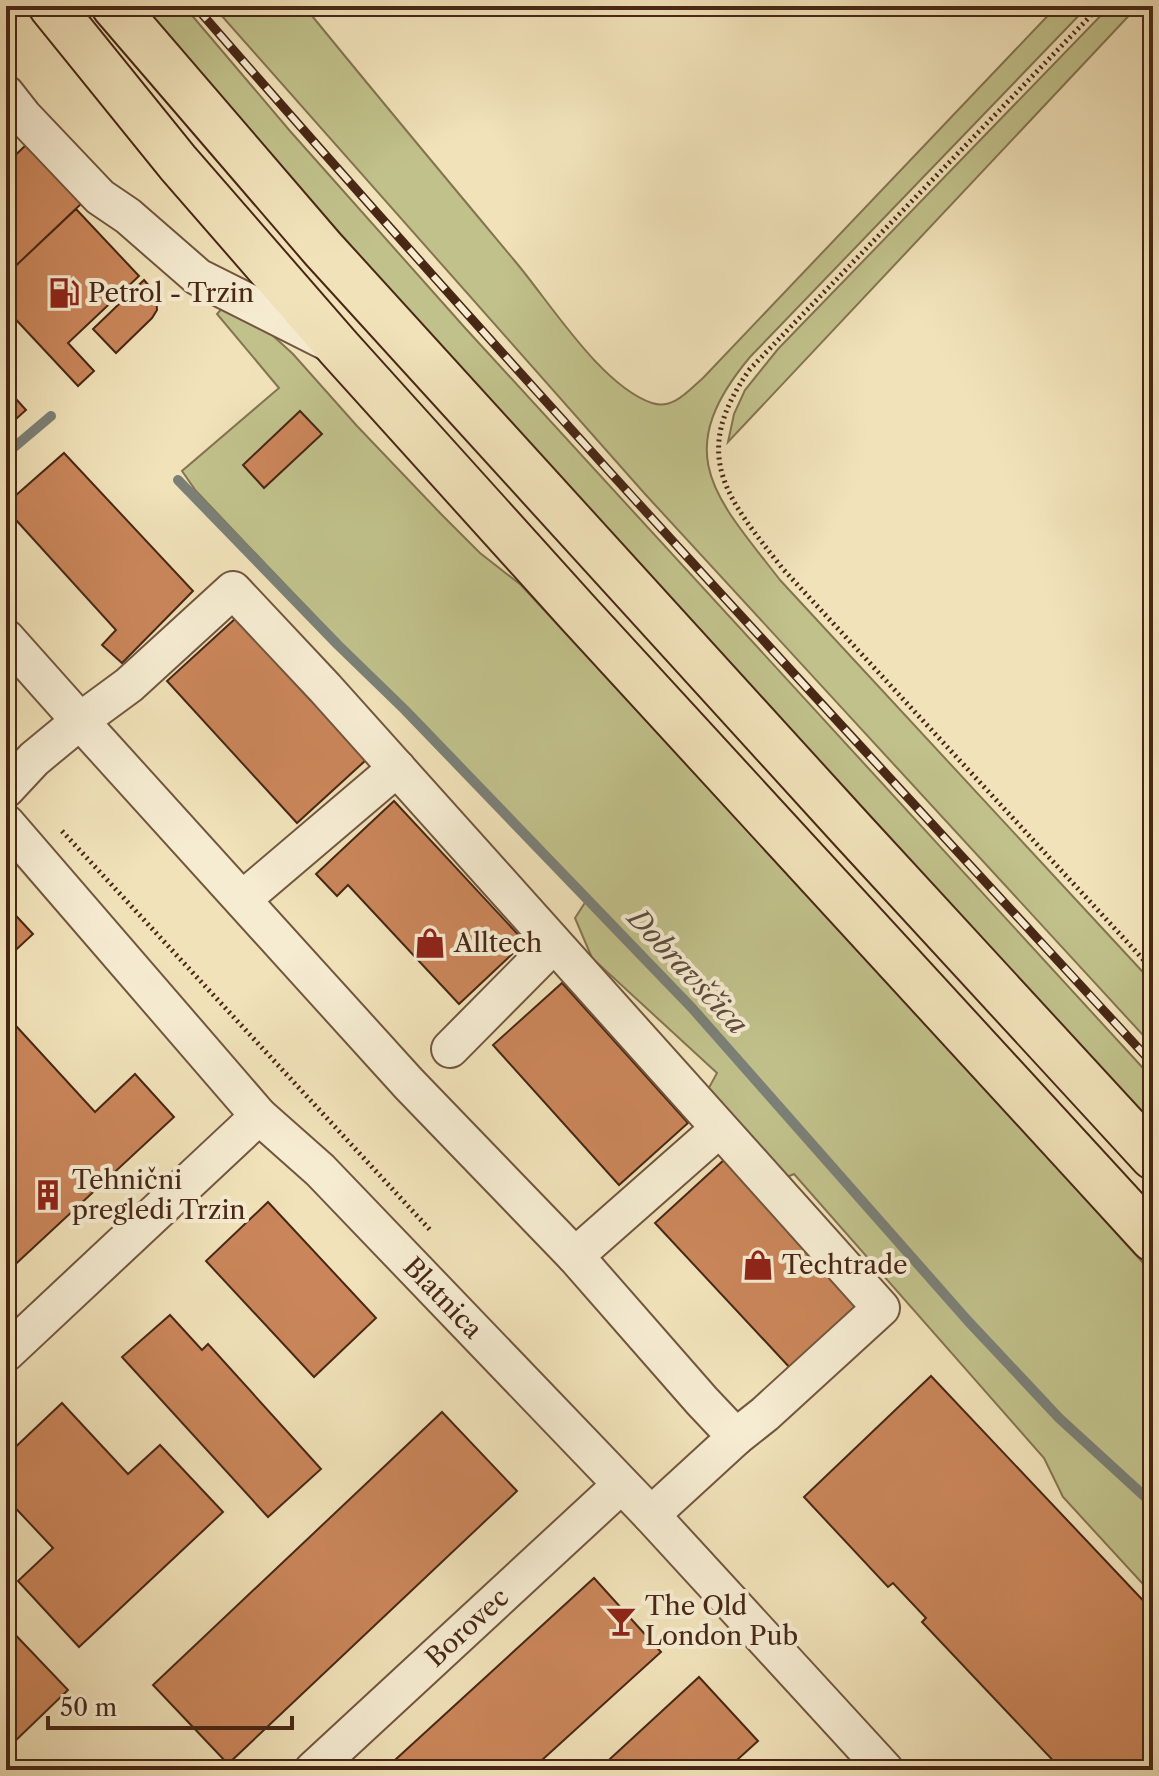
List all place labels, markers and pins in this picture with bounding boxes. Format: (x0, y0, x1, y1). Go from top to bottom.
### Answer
fuel station icon: Petrol - Trzin (47, 276, 81, 310)
place label: Petrol - Trzin (88, 277, 254, 309)
shop icon: Alltech (413, 926, 447, 960)
place label: Alltech (453, 927, 542, 959)
place label: Tehnični pregledi Trzin (72, 1164, 246, 1226)
building icon: Tehnični pregledi Trzin (31, 1178, 65, 1212)
shop icon: Techtrade (741, 1248, 775, 1282)
place label: Techtrade (782, 1249, 908, 1281)
place label: The Old London Pub (645, 1590, 798, 1652)
bar icon: The Old London Pub (604, 1604, 638, 1638)

